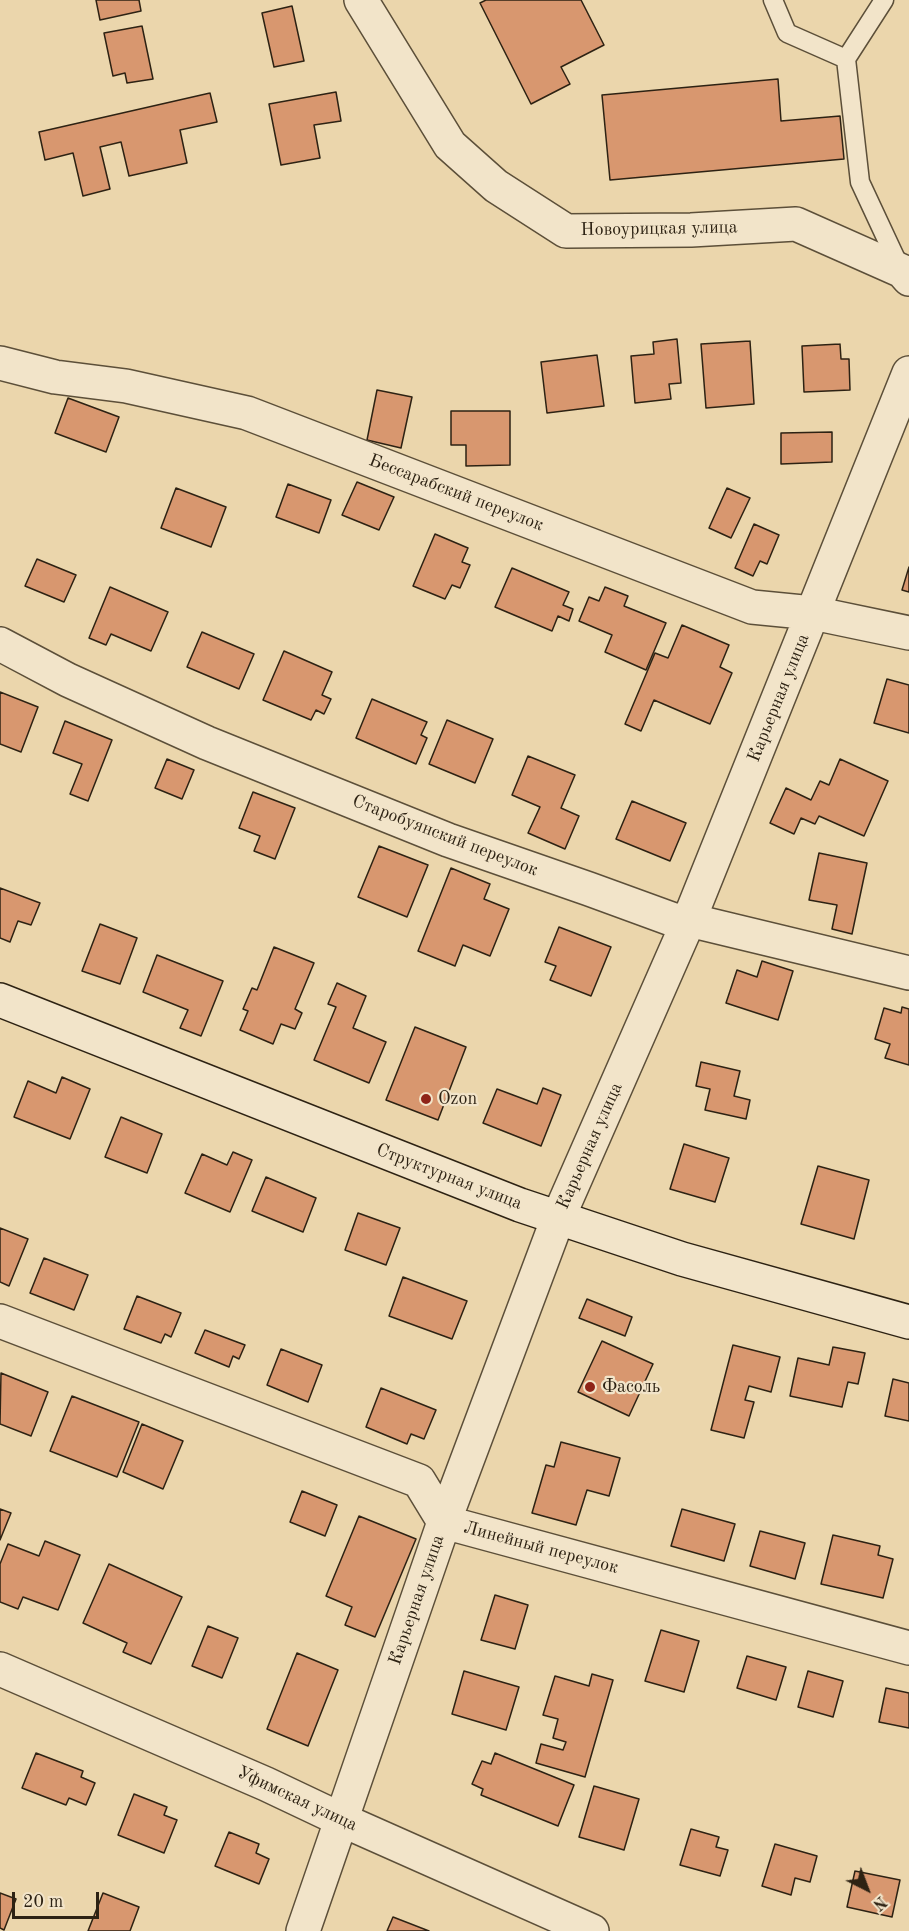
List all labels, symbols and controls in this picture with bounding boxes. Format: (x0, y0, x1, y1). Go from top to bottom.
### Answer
street label: Новоурицкая улица (580, 217, 738, 241)
street label: Бессарабский переулок (366, 450, 546, 536)
street label: Карьерная улица (743, 631, 815, 765)
street label: Старобуянский переулок (349, 791, 541, 881)
street label: Карьерная улица (552, 1079, 628, 1213)
place label: Ozon (438, 1088, 477, 1110)
marker: Ozon (419, 1092, 433, 1106)
street label: Структурная улица (373, 1139, 525, 1215)
place label: Фасоль (602, 1376, 660, 1398)
marker: Фасоль (583, 1380, 597, 1394)
street label: Линейный переулок (461, 1517, 621, 1579)
street label: Карьерная улица (385, 1532, 449, 1668)
street label: Уфимская улица (233, 1762, 361, 1836)
north arrow (837, 1859, 897, 1919)
scale bar (15, 1880, 102, 1918)
text: N (869, 1892, 889, 1912)
text: 20 m (23, 1893, 63, 1911)

